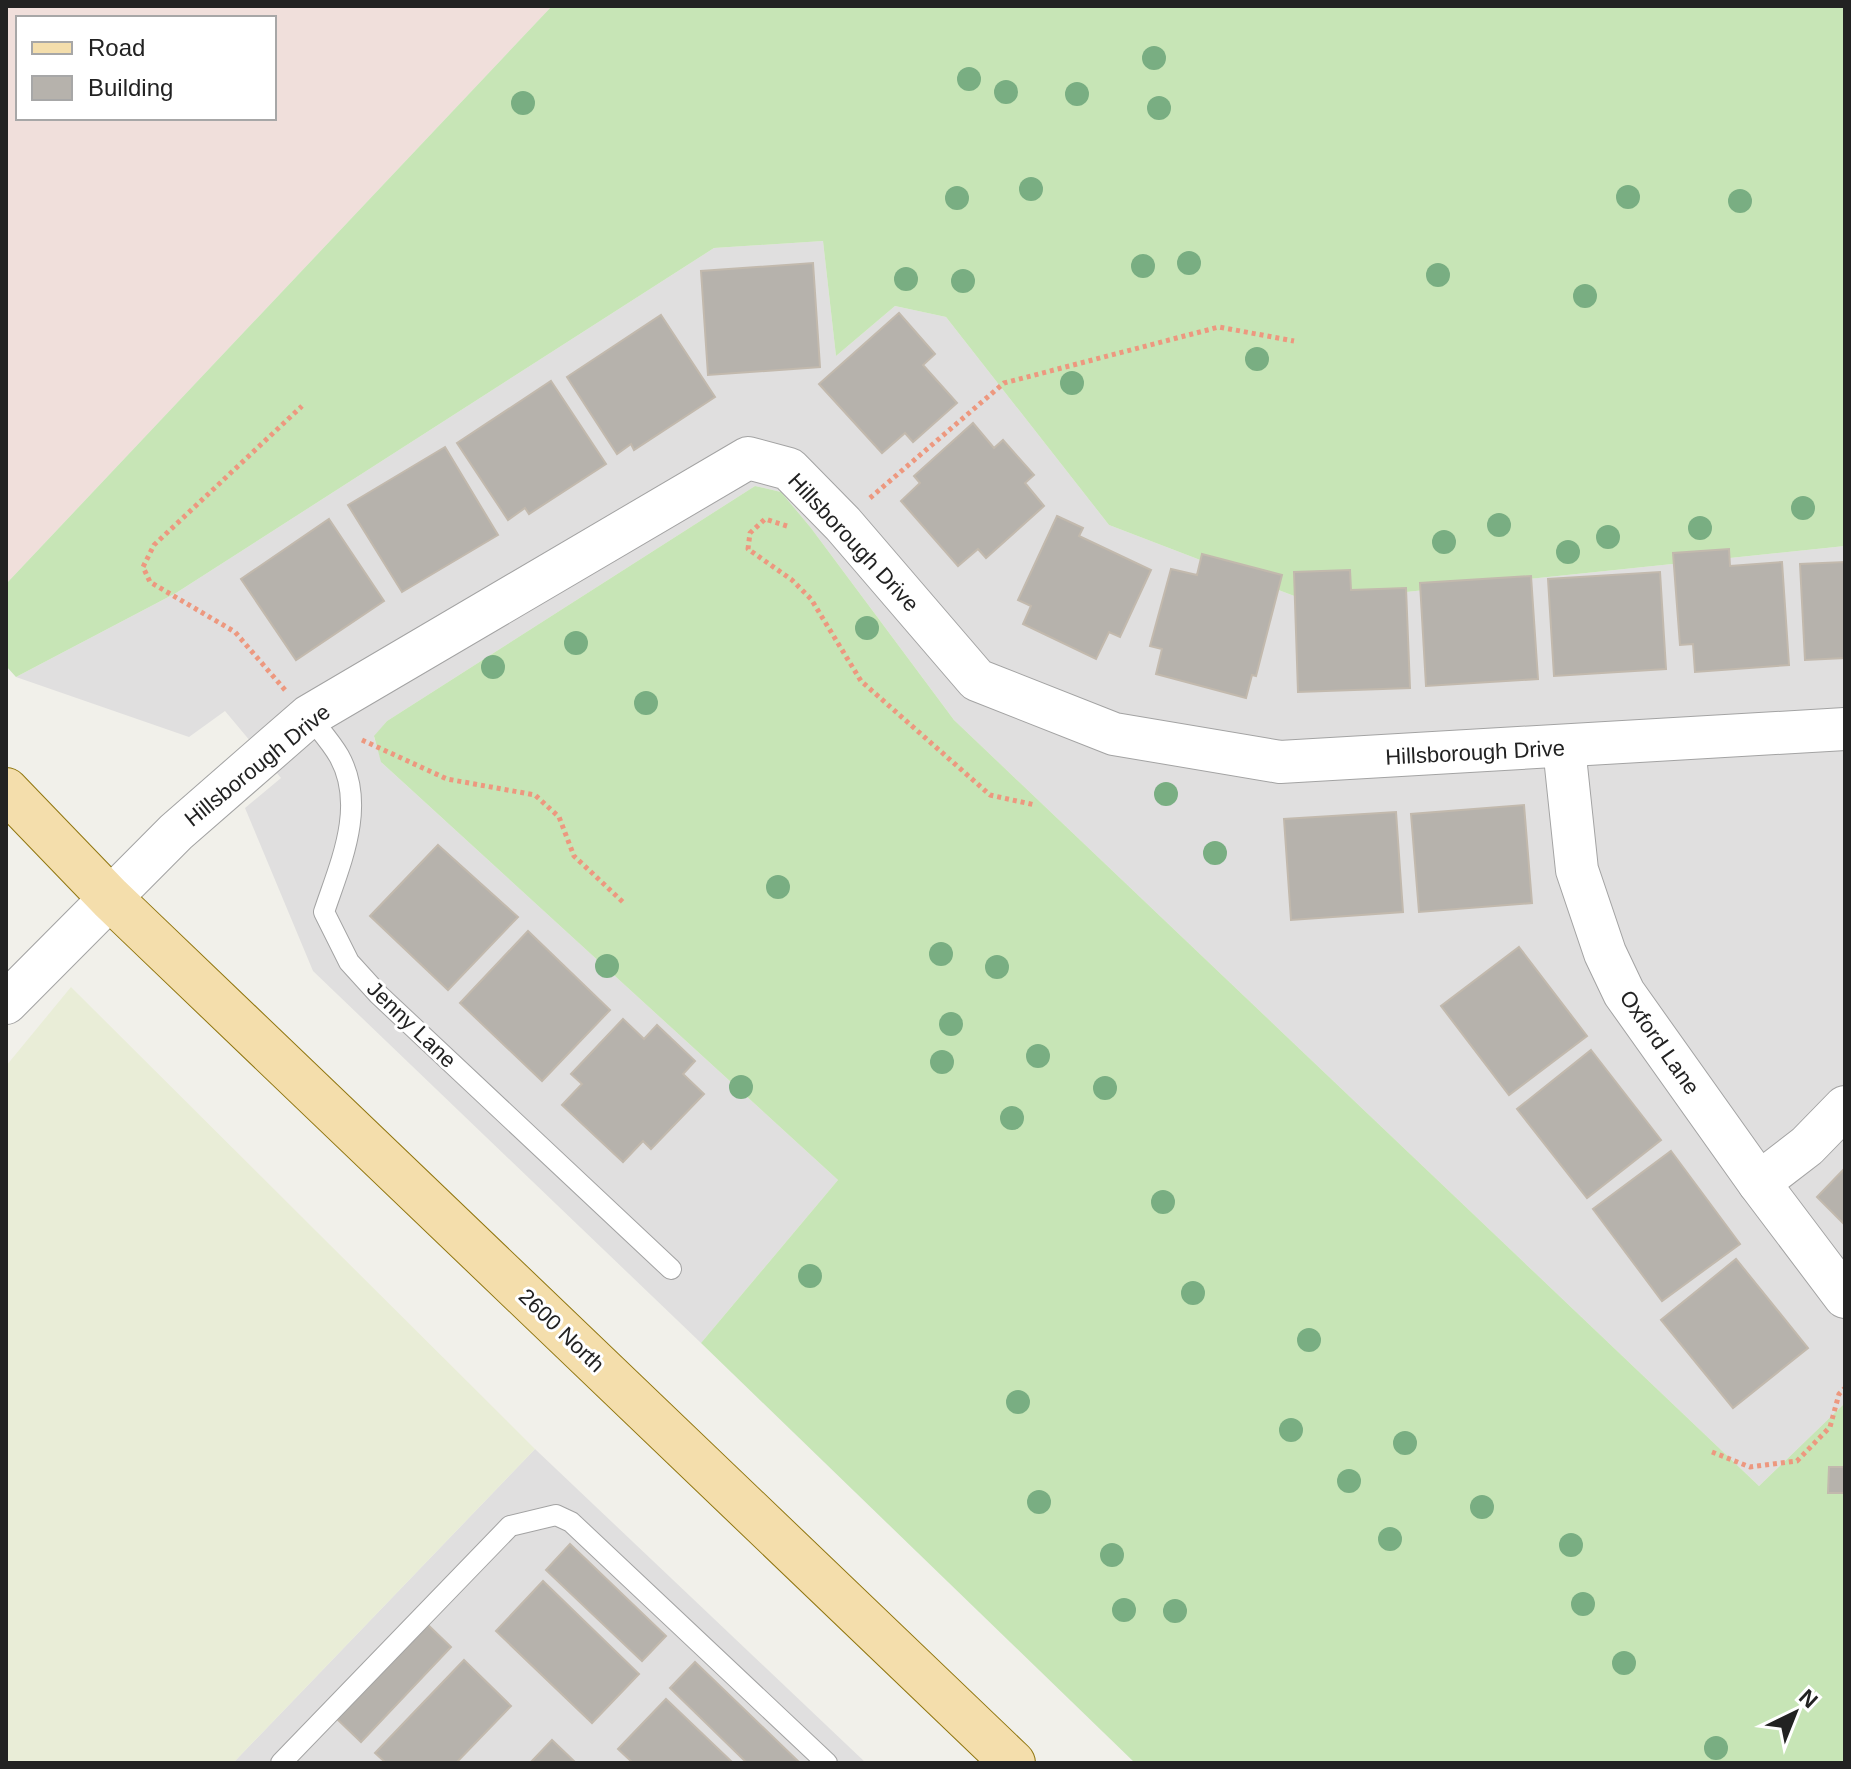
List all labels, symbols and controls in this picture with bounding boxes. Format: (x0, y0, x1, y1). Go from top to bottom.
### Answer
legend (16, 16, 276, 120)
text: Road (88, 34, 145, 61)
text: Building (88, 74, 173, 101)
street label: Hillsborough Drive (783, 468, 924, 617)
street label: Hillsborough Drive (180, 699, 335, 832)
street label: Hillsborough Drive (1385, 735, 1565, 770)
street label: Jenny Lane (362, 976, 461, 1073)
street label: Oxford Lane (1615, 986, 1705, 1099)
street label: 2600 North (514, 1284, 609, 1377)
north arrow (1755, 1673, 1835, 1753)
text: N (1794, 1684, 1823, 1713)

